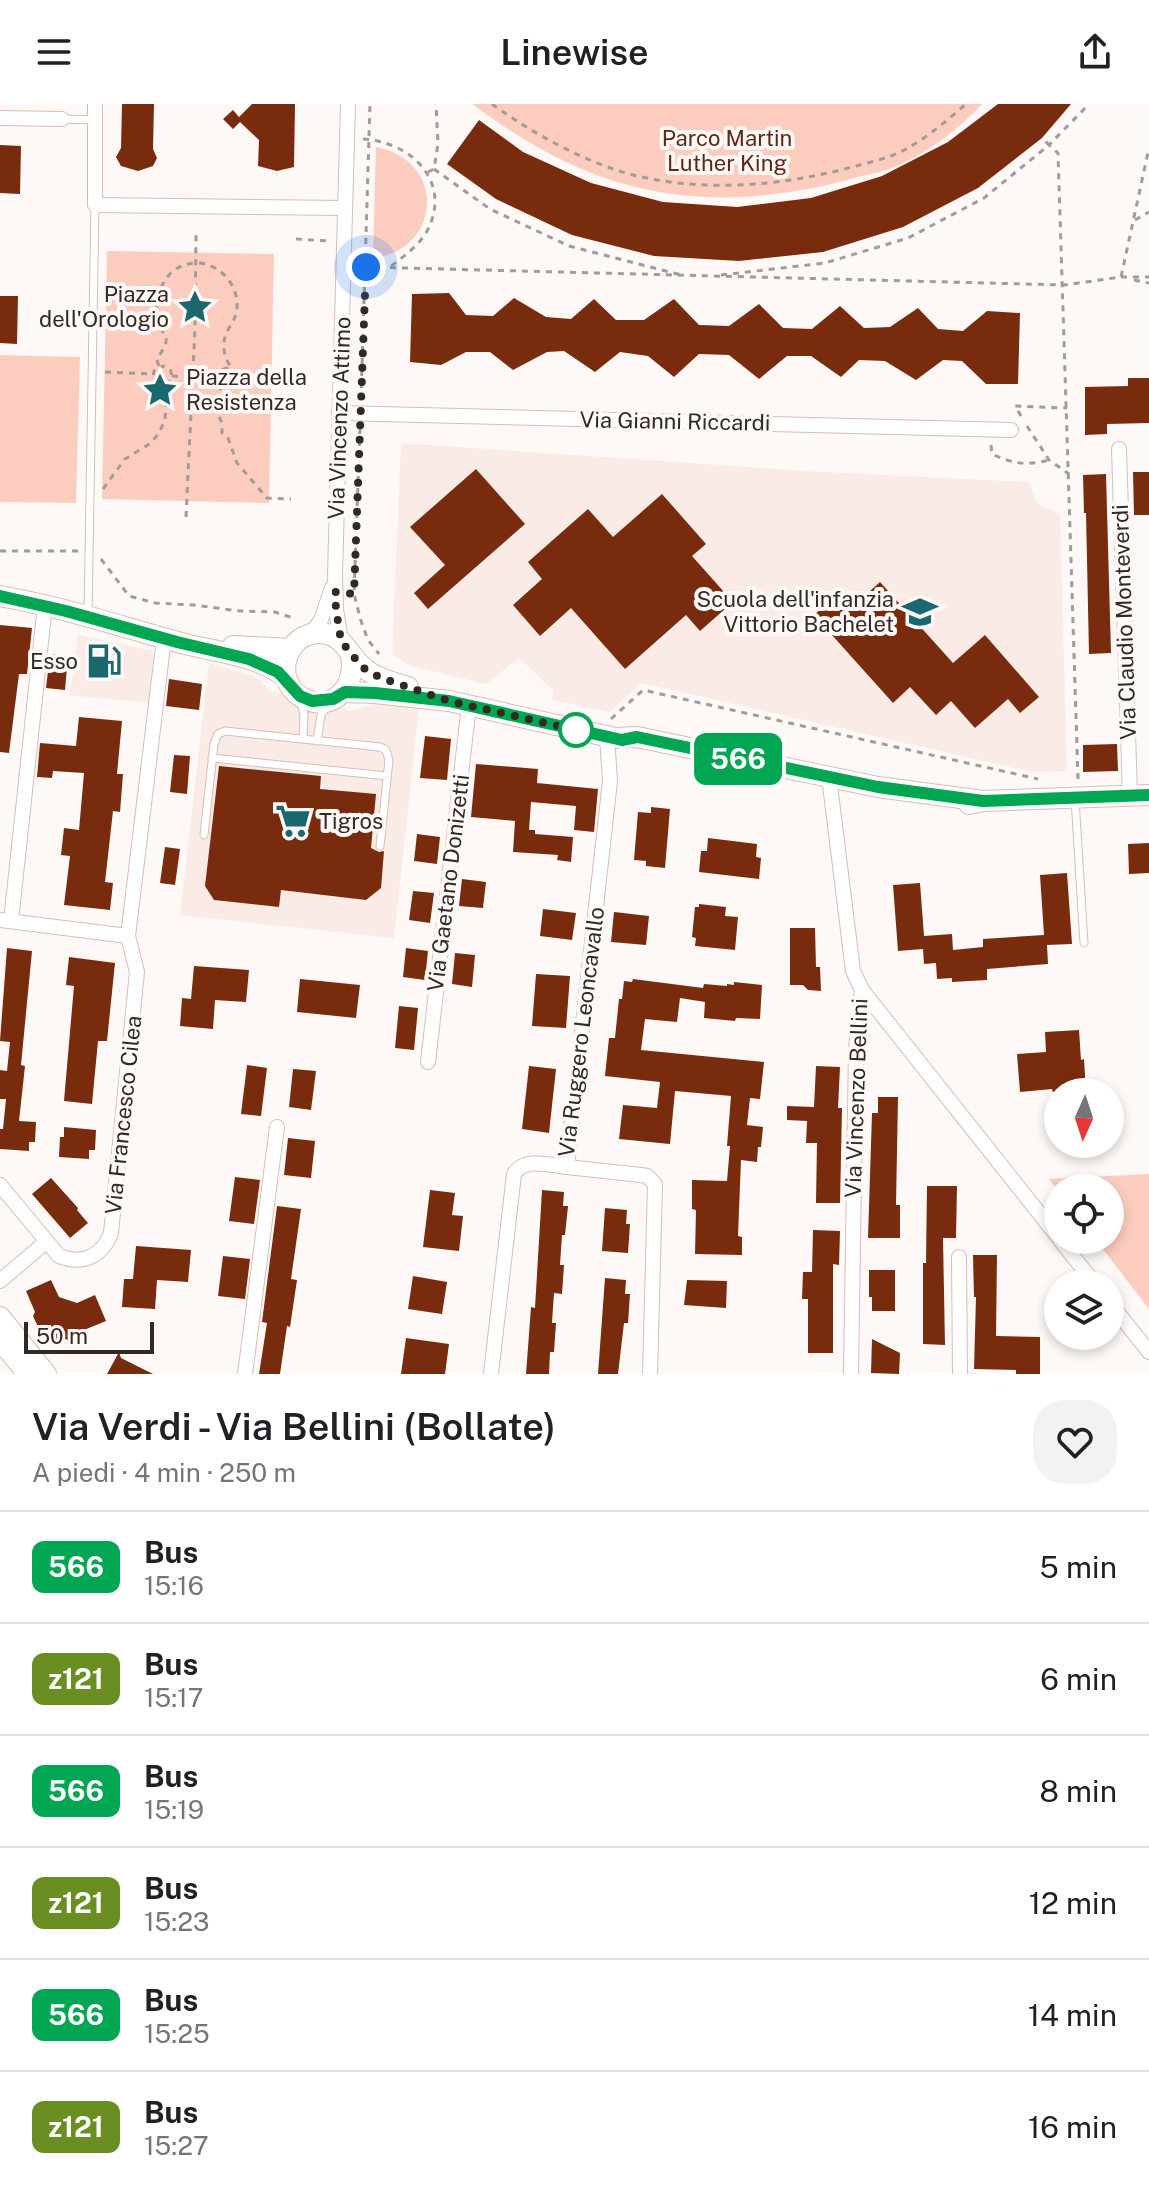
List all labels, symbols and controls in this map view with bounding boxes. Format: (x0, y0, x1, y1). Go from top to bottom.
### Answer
icon: menu (32, 30, 76, 74)
icon: share (1073, 30, 1117, 74)
text: Linewise (500, 31, 649, 73)
park label: Parco Martin Luther King (662, 125, 792, 176)
your location (346, 247, 386, 287)
place label: Piazza dell'Orologio (39, 281, 169, 332)
place icon: Piazza dell'Orologio (176, 288, 214, 326)
street label: Via Vincenzo Attimo (322, 316, 356, 520)
place label: Piazza della Resistenza (186, 364, 307, 415)
place icon: Piazza della Resistenza (141, 371, 179, 409)
street label: Via Gianni Riccardi (579, 406, 771, 436)
street label: Via Claudio Monteverdi (1107, 504, 1141, 740)
place label: Scuola dell'infanzia Vittorio Bachelet (697, 586, 894, 637)
school or university icon: Scuola dell'infanzia Vittorio Bachelet (901, 593, 939, 631)
fuel station icon: Esso (85, 642, 123, 680)
place label: Esso (30, 648, 78, 674)
unlabelled marker (559, 713, 593, 747)
line badge: 566 (692, 733, 784, 785)
text: 566 (710, 742, 766, 775)
street label: Via Gaetano Donizetti (422, 773, 474, 993)
supermarket icon: Tigros (274, 802, 312, 840)
place label: Tigros (319, 808, 383, 834)
street label: Via Ruggero Leoncavallo (553, 905, 609, 1159)
street label: Via Vincenzo Bellini (840, 998, 872, 1198)
street label: Via Francesco Cilea (100, 1014, 146, 1216)
north arrow (1044, 1078, 1124, 1158)
map controls (1044, 1078, 1124, 1350)
button: locate (1044, 1174, 1124, 1254)
button: layers (1044, 1270, 1124, 1350)
scale bar (24, 1318, 154, 1354)
text: 50 m (36, 1323, 88, 1349)
button: heart (1033, 1400, 1117, 1484)
text: Via Verdi - Via Bellini (Bollate) (32, 1404, 556, 1449)
text: A piedi · 4 min · 250 m (32, 1457, 296, 1488)
text: Bus (144, 1534, 198, 1570)
text: 5 min (1040, 1549, 1117, 1585)
text: 566 (48, 1550, 104, 1583)
text: 15:16 (144, 1570, 204, 1601)
text: Bus (144, 1646, 198, 1682)
text: 6 min (1040, 1661, 1117, 1697)
text: z121 (48, 1662, 104, 1695)
text: 15:17 (144, 1682, 203, 1713)
text: Bus (144, 1758, 198, 1794)
text: 8 min (1039, 1773, 1117, 1809)
text: 566 (48, 1774, 104, 1807)
text: 15:19 (144, 1794, 204, 1825)
text: Bus (144, 1870, 198, 1906)
text: 12 min (1029, 1885, 1117, 1921)
text: z121 (48, 1886, 104, 1919)
text: 15:23 (144, 1906, 210, 1937)
text: Bus (144, 1982, 198, 2018)
text: 14 min (1028, 1997, 1117, 2033)
text: 566 (48, 1998, 104, 2031)
text: 15:25 (144, 2018, 210, 2049)
text: Bus (144, 2094, 198, 2130)
text: 16 min (1028, 2109, 1117, 2145)
text: z121 (48, 2110, 104, 2143)
text: 15:27 (144, 2130, 209, 2161)

